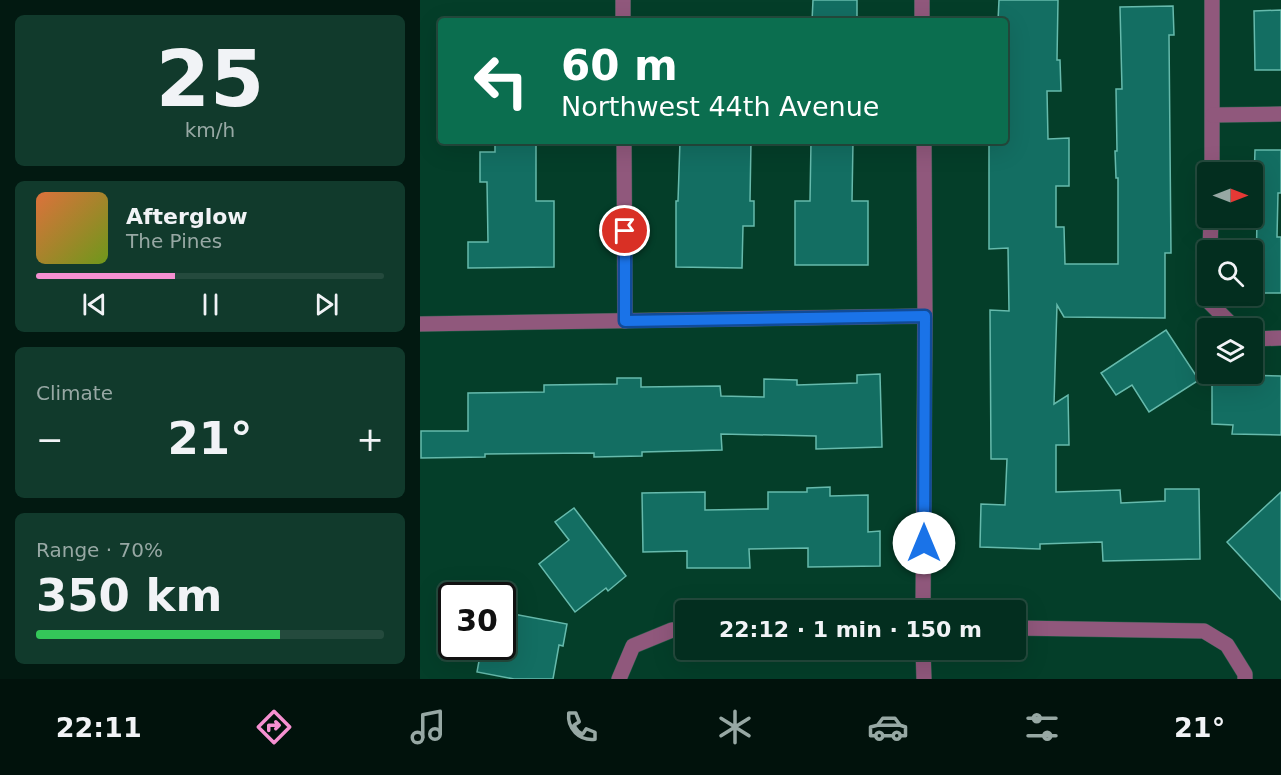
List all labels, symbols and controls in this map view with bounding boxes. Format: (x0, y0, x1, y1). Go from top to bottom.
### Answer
text: 25 (156, 34, 264, 124)
text: 60 m (561, 41, 678, 90)
icon: left (462, 42, 540, 120)
text: Northwest 44th Avenue (561, 91, 879, 122)
text: km/h (185, 118, 235, 142)
north arrow (1197, 162, 1263, 228)
map controls (1197, 162, 1263, 384)
text: Afterglow (126, 204, 248, 229)
pin (599, 205, 650, 256)
icon: arrive (608, 214, 641, 247)
text: The Pines (126, 229, 222, 253)
button: search (1197, 240, 1263, 306)
icon: previous (78, 288, 111, 321)
icon: pause (194, 288, 227, 321)
icon: next (310, 288, 343, 321)
button: layers (1197, 318, 1263, 384)
text: Climate (36, 381, 113, 405)
text: 21° (167, 412, 253, 465)
text: − (36, 420, 64, 459)
text: + (356, 420, 384, 459)
position arrow (892, 511, 956, 575)
text: Range · 70% (36, 538, 163, 562)
text: 350 km (36, 569, 222, 622)
speed limit sign: 30 (438, 582, 516, 660)
text: 22:12 · 1 min · 150 m (719, 617, 982, 642)
icon: directions (253, 706, 295, 748)
icon: music (407, 706, 449, 748)
icon: phone (560, 706, 602, 748)
icon: climate (714, 706, 756, 748)
icon: car (867, 706, 909, 748)
icon: filters (1021, 706, 1063, 748)
text: 22:11 (56, 712, 142, 743)
text: 21° (1174, 712, 1225, 743)

